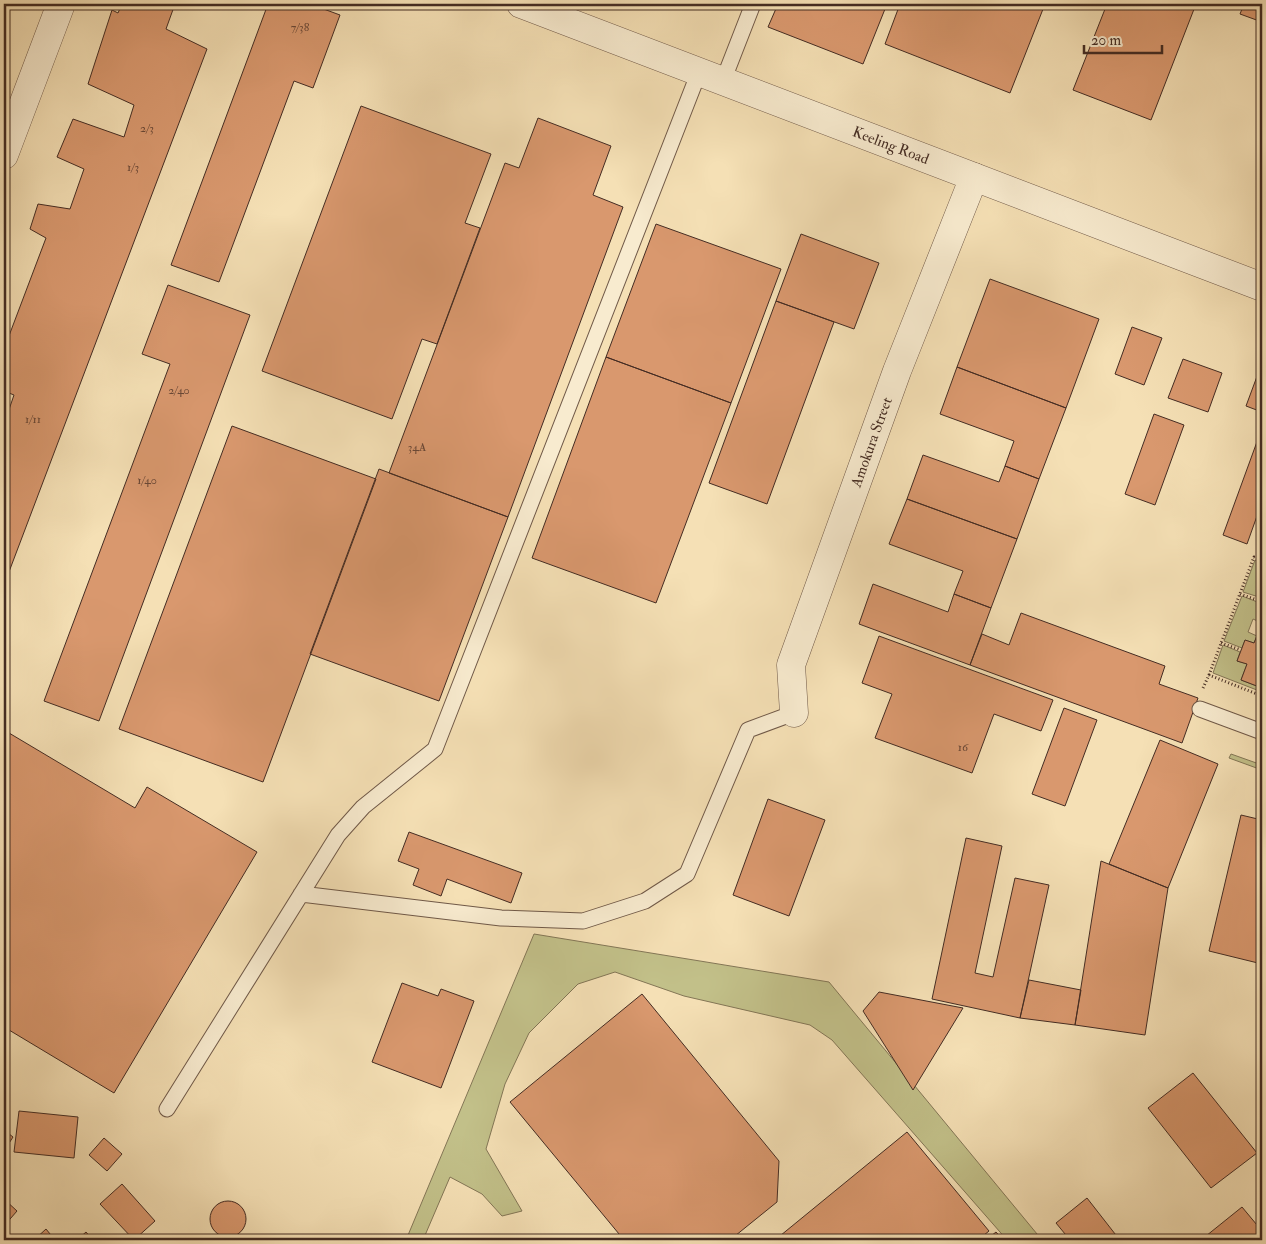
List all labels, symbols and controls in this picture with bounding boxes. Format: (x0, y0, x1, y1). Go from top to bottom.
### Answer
house number: 7/38 (291, 20, 310, 35)
scale bar (1084, 22, 1161, 54)
text: 20 m (1091, 31, 1121, 50)
house number: 2/3 (140, 121, 154, 136)
street label: Keeling Road (850, 123, 932, 169)
house number: 1/3 (127, 160, 139, 175)
house number: 2/40 (168, 383, 190, 398)
street label: Amokura Street (847, 395, 897, 491)
house number: 1/11 (25, 412, 41, 427)
house number: 34A (408, 440, 427, 455)
house number: 1/40 (137, 473, 157, 488)
house number: 16 (958, 740, 969, 755)

